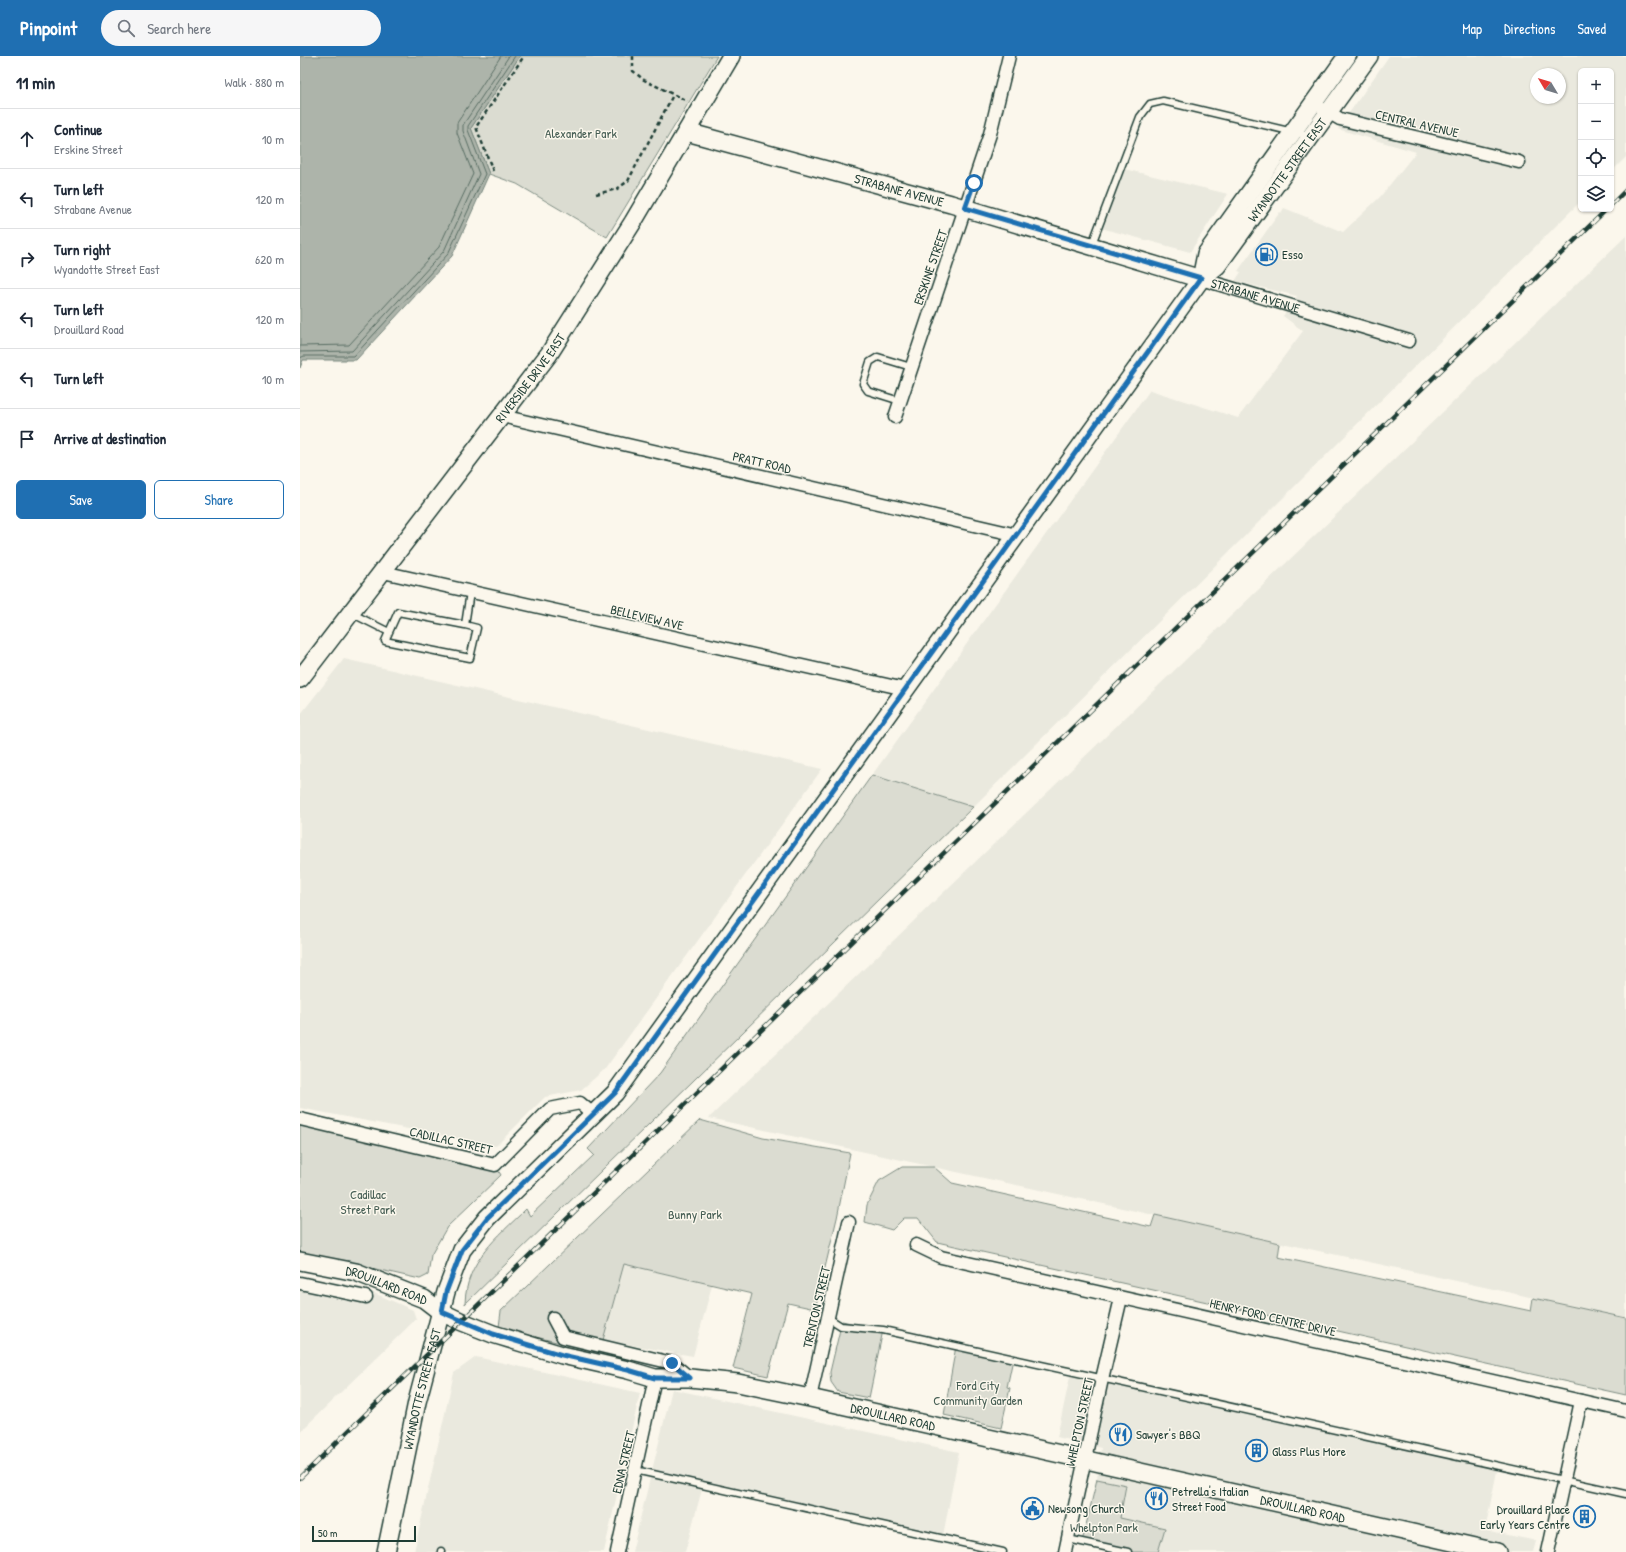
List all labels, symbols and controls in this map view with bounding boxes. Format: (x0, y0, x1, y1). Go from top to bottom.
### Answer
search box (101, 10, 381, 46)
text: Pinpoint (20, 15, 77, 41)
icon: search (115, 17, 137, 39)
text: Search here (147, 18, 211, 39)
text: Map (1462, 19, 1482, 38)
text: Directions (1504, 19, 1555, 38)
text: Saved (1577, 19, 1606, 38)
north arrow (1530, 68, 1566, 104)
map controls (1578, 68, 1614, 212)
button: + (1578, 68, 1614, 104)
text: 11 min (16, 71, 55, 94)
text: Walk · 880 m (225, 73, 284, 91)
button: − (1578, 104, 1614, 140)
street label: CENTRAL AVENUE (1373, 105, 1461, 141)
street label: WYANDOTTE STREET EAST (1243, 113, 1331, 225)
text: Continue (54, 119, 102, 140)
park label: Alexander Park (545, 124, 617, 142)
icon: ahead (16, 128, 38, 150)
text: 10 m (262, 130, 284, 148)
text: Erskine Street (54, 140, 122, 158)
button: locate (1578, 140, 1614, 176)
street label: STRABANE AVENUE (852, 169, 946, 211)
route start (965, 174, 983, 192)
button: layers (1578, 176, 1614, 212)
text: Turn left (54, 179, 104, 200)
icon: left (16, 188, 38, 210)
text: 120 m (256, 190, 284, 208)
text: Strabane Avenue (54, 200, 132, 218)
street label: ERSKINE STREET (909, 226, 952, 307)
text: Turn right (54, 239, 110, 260)
fuel station icon: Esso (1253, 241, 1279, 267)
place label: Esso (1282, 245, 1303, 263)
icon: right (16, 248, 38, 270)
text: 620 m (255, 250, 284, 268)
text: Wyandotte Street East (54, 260, 159, 278)
street label: STRABANE AVENUE (1209, 273, 1303, 317)
text: Turn left (54, 299, 104, 320)
icon: left (16, 308, 38, 330)
text: 120 m (256, 310, 284, 328)
text: Drouillard Road (54, 320, 124, 338)
street label: RIVERSIDE DRIVE EAST (491, 329, 570, 426)
icon: left (16, 368, 38, 390)
text: Turn left (54, 368, 104, 389)
text: 10 m (262, 370, 284, 388)
icon: arrive (16, 428, 38, 450)
text: Arrive at destination (54, 428, 166, 449)
street label: PRATT ROAD (731, 447, 794, 478)
button: Save (16, 480, 146, 519)
button: Share (154, 480, 284, 519)
street label: BELLEVIEW AVE (609, 600, 685, 634)
street label: CADILLAC STREET (408, 1122, 495, 1158)
park label: Cadillac Street Park (340, 1185, 396, 1218)
park label: Bunny Park (668, 1205, 722, 1223)
street label: DROUILLARD ROAD (344, 1261, 431, 1309)
street label: TRENTON STREET (798, 1263, 834, 1350)
street label: HENRY FORD CENTRE DRIVE (1208, 1294, 1338, 1340)
street label: WYANDOTTE STREET EAST (398, 1325, 445, 1451)
route end (663, 1354, 681, 1372)
street label: WHELPTON STREET (1061, 1375, 1097, 1468)
park label: Ford City Community Garden (933, 1376, 1023, 1409)
street label: DROUILLARD ROAD (849, 1398, 938, 1435)
restaurant icon: Sawyer's BBQ (1108, 1421, 1134, 1447)
place label: Sawyer's BBQ (1136, 1425, 1201, 1443)
street label: EDNA STREET (607, 1428, 639, 1495)
building icon: Glass Plus More (1244, 1438, 1270, 1464)
place label: Glass Plus More (1272, 1442, 1346, 1460)
place label: Petrella's Italian Street Food (1172, 1482, 1249, 1515)
restaurant icon: Petrella's Italian Street Food (1143, 1485, 1169, 1511)
street label: DROUILLARD ROAD (1259, 1490, 1348, 1527)
public building icon: Newsong Church (1019, 1495, 1045, 1521)
place label: Newsong Church (1048, 1499, 1125, 1517)
place label: Drouillard Place Early Years Centre (1480, 1500, 1570, 1533)
building icon: Drouillard Place Early Years Centre (1572, 1503, 1598, 1529)
park label: Whelpton Park (1070, 1518, 1139, 1536)
scale bar (312, 1524, 416, 1543)
text: 50 m (318, 1526, 338, 1540)

